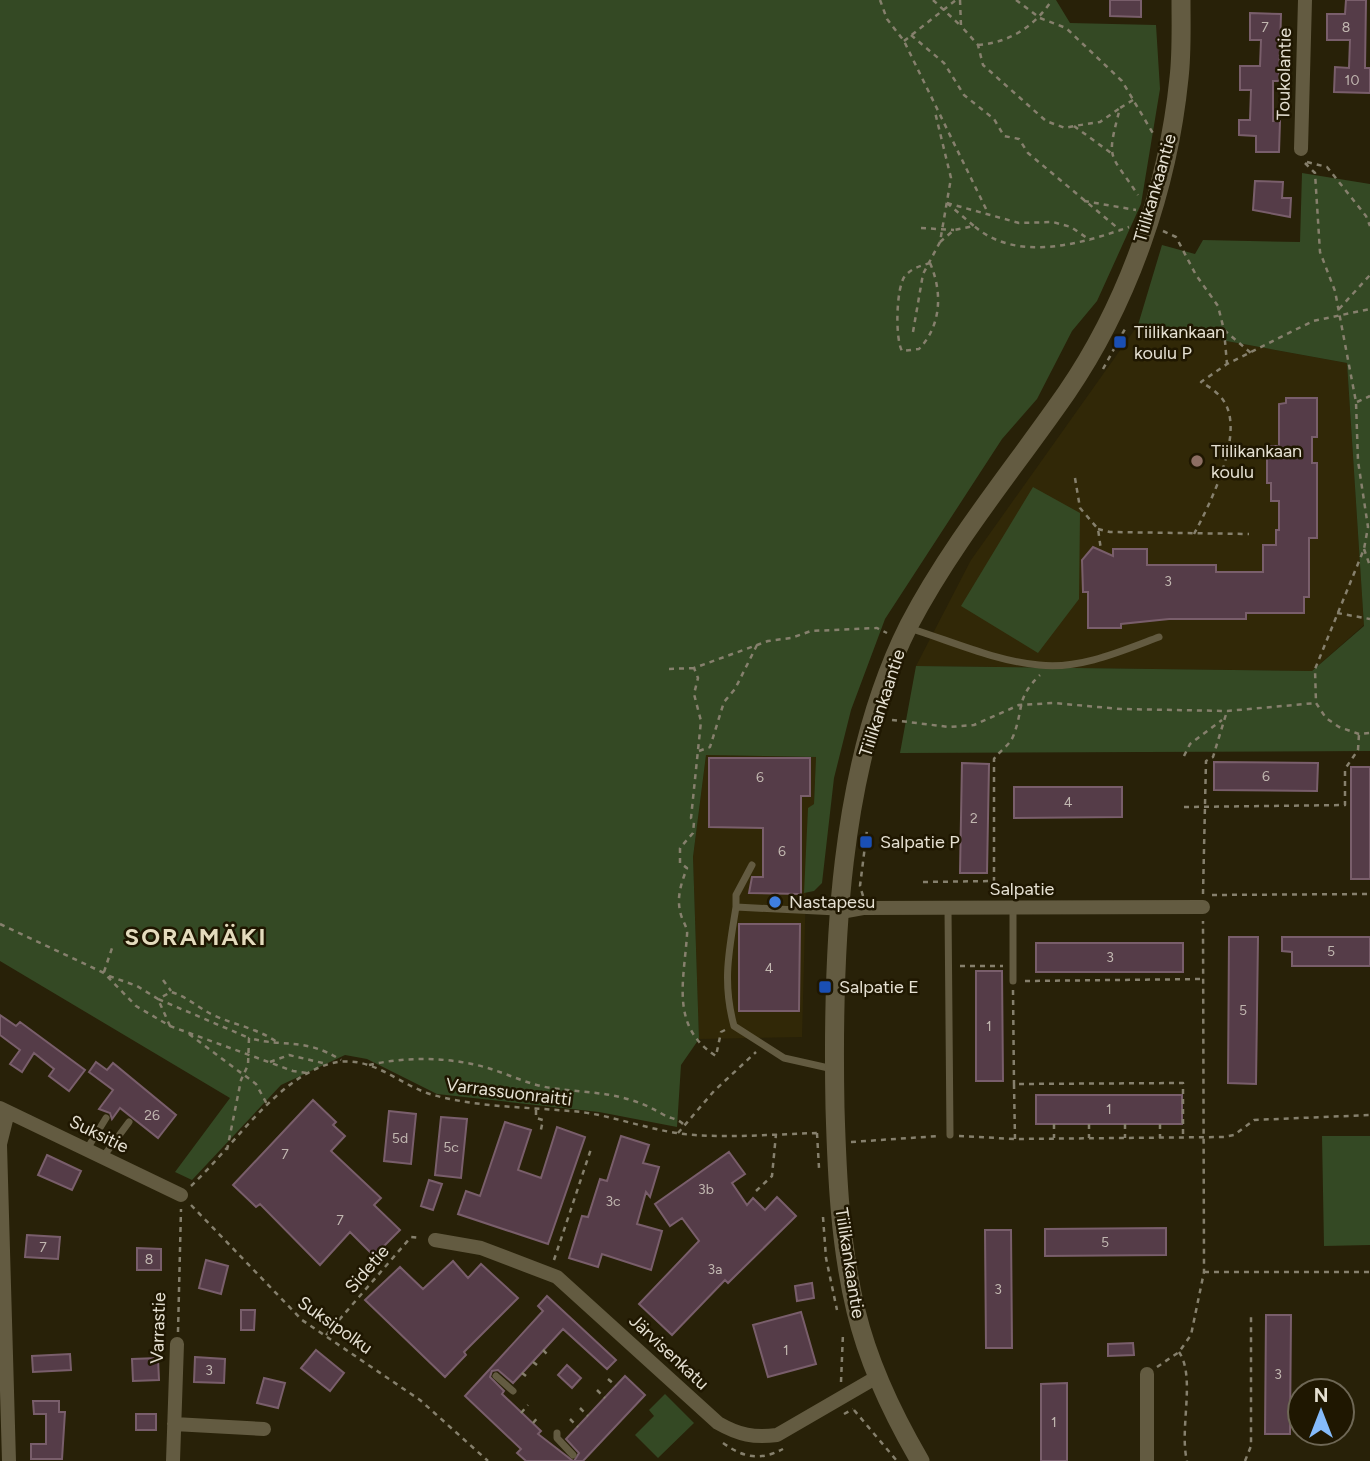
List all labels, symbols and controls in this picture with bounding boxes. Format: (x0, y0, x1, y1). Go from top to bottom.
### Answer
house number: 7 (1261, 19, 1269, 36)
house number: 8 (1342, 19, 1350, 36)
street label: Toukolantie (1272, 28, 1296, 120)
house number: 10 (1345, 72, 1359, 89)
street label: Tiilikankaantie (1129, 131, 1181, 245)
place label: Tiilikankaan koulu P (1134, 321, 1225, 364)
marker: Tiilikankaan koulu P (1112, 334, 1128, 350)
place label: Tiilikankaan koulu (1211, 440, 1302, 483)
marker: Tiilikankaan koulu (1189, 453, 1205, 469)
house number: 3 (1164, 573, 1172, 590)
street label: Tiilikankaantie (854, 646, 910, 760)
house number: 6 (1262, 768, 1270, 785)
house number: 6 (756, 769, 764, 786)
house number: 4 (1064, 794, 1073, 811)
house number: 2 (970, 810, 978, 827)
place label: Salpatie P (880, 831, 960, 853)
marker: Salpatie P (858, 834, 874, 850)
house number: 6 (778, 843, 786, 860)
street label: Salpatie (990, 878, 1055, 900)
place label: Nastapesu (789, 891, 875, 913)
marker: Nastapesu (767, 894, 783, 910)
district label: SORAMÄKI (125, 922, 267, 951)
house number: 5 (1327, 943, 1335, 960)
house number: 3 (1106, 949, 1114, 966)
house number: 4 (765, 960, 774, 977)
place label: Salpatie E (839, 976, 919, 998)
marker: Salpatie E (817, 979, 833, 995)
house number: 5 (1239, 1002, 1247, 1019)
house number: 1 (986, 1018, 992, 1035)
street label: Varrassuonraitti (445, 1073, 573, 1111)
house number: 1 (1106, 1101, 1112, 1118)
house number: 26 (144, 1107, 160, 1124)
street label: Suksitie (66, 1110, 132, 1158)
house number: 5d (392, 1130, 408, 1147)
house number: 5c (443, 1139, 459, 1156)
house number: 7 (281, 1146, 289, 1163)
house number: 3b (698, 1181, 714, 1198)
house number: 3c (605, 1193, 621, 1210)
street label: Tiilikankaantie (830, 1206, 870, 1320)
house number: 7 (336, 1212, 344, 1229)
house number: 5 (1101, 1234, 1109, 1251)
house number: 7 (39, 1239, 47, 1256)
street label: Sidetie (340, 1240, 394, 1298)
house number: 8 (145, 1251, 153, 1268)
house number: 3a (708, 1261, 722, 1278)
house number: 3 (994, 1281, 1002, 1298)
street label: Suksipolku (293, 1291, 377, 1359)
street label: Varrastie (146, 1292, 170, 1364)
street label: Järvisenkatu (625, 1310, 713, 1394)
house number: 1 (783, 1342, 789, 1359)
house number: 3 (205, 1362, 213, 1379)
house number: 3 (1274, 1366, 1282, 1383)
north arrow (1286, 1377, 1356, 1447)
text: N (1314, 1384, 1328, 1407)
house number: 1 (1051, 1414, 1057, 1431)

